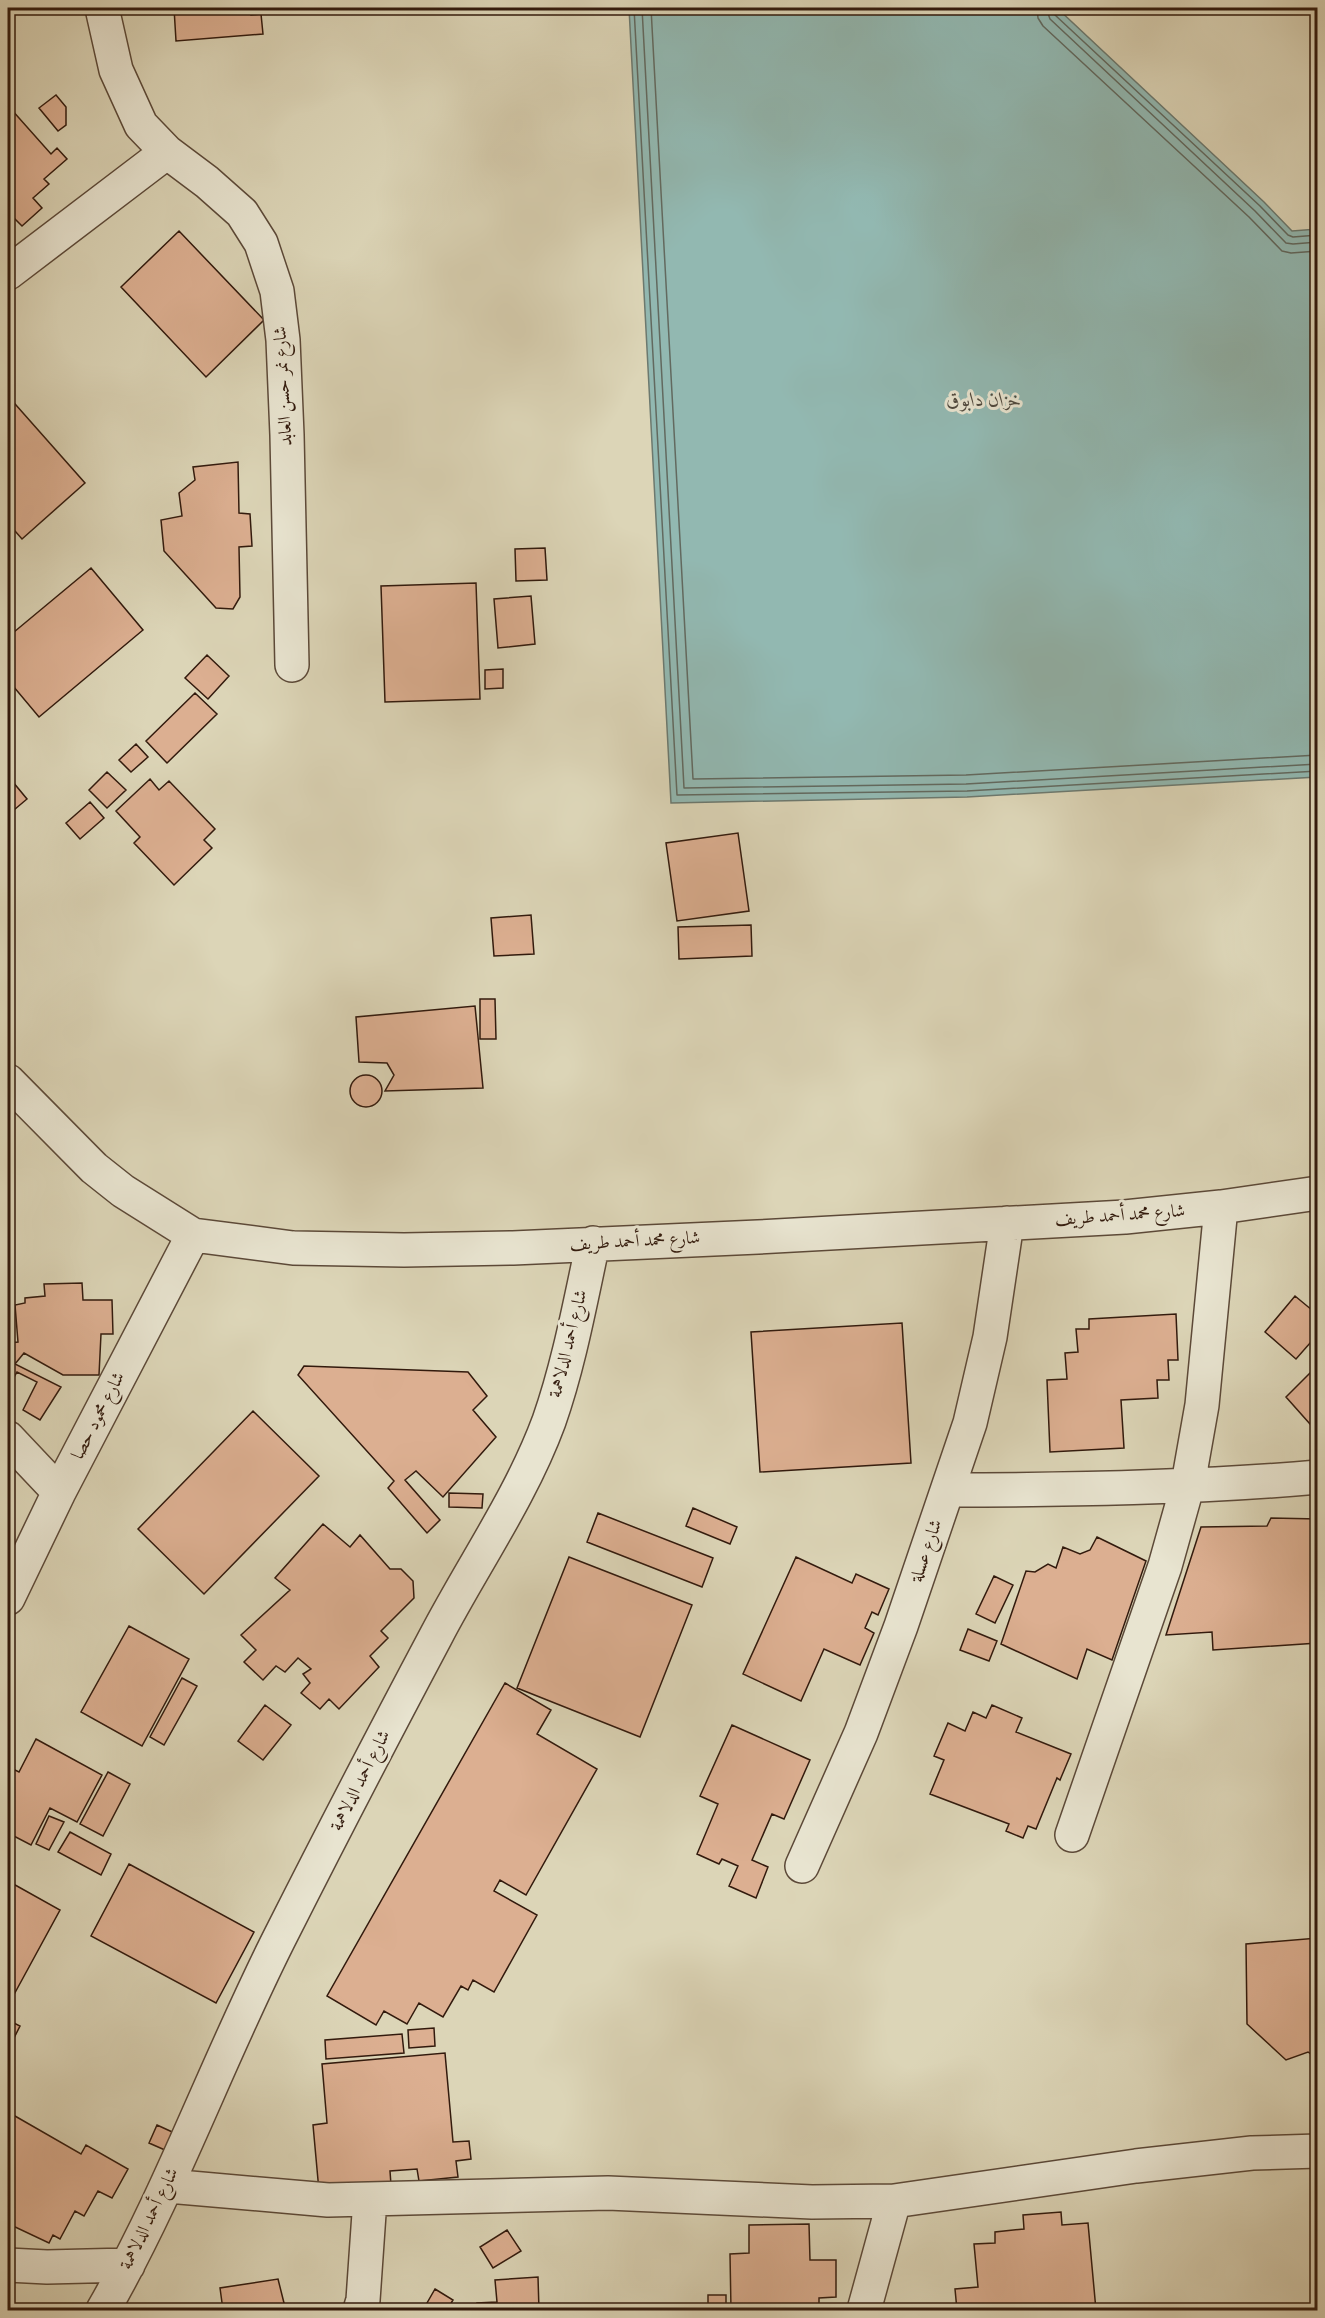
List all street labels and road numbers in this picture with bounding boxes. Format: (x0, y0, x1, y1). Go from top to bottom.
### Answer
street label: شارع نمر حسن العابد (269, 326, 301, 446)
street label: شارع محمد أحمد طريف (1054, 1197, 1186, 1234)
street label: شارع محمد أحمد طريف (569, 1224, 701, 1259)
street label: شارع أحمد الدلاهمة (542, 1287, 595, 1401)
street label: شارع محمود حصا (67, 1368, 133, 1465)
street label: شارع عسلة (905, 1517, 950, 1587)
street label: شارع أحمد الدلاهمة (323, 1725, 398, 1836)
street label: شارع أحمد الدلاهمة (113, 2163, 186, 2275)

